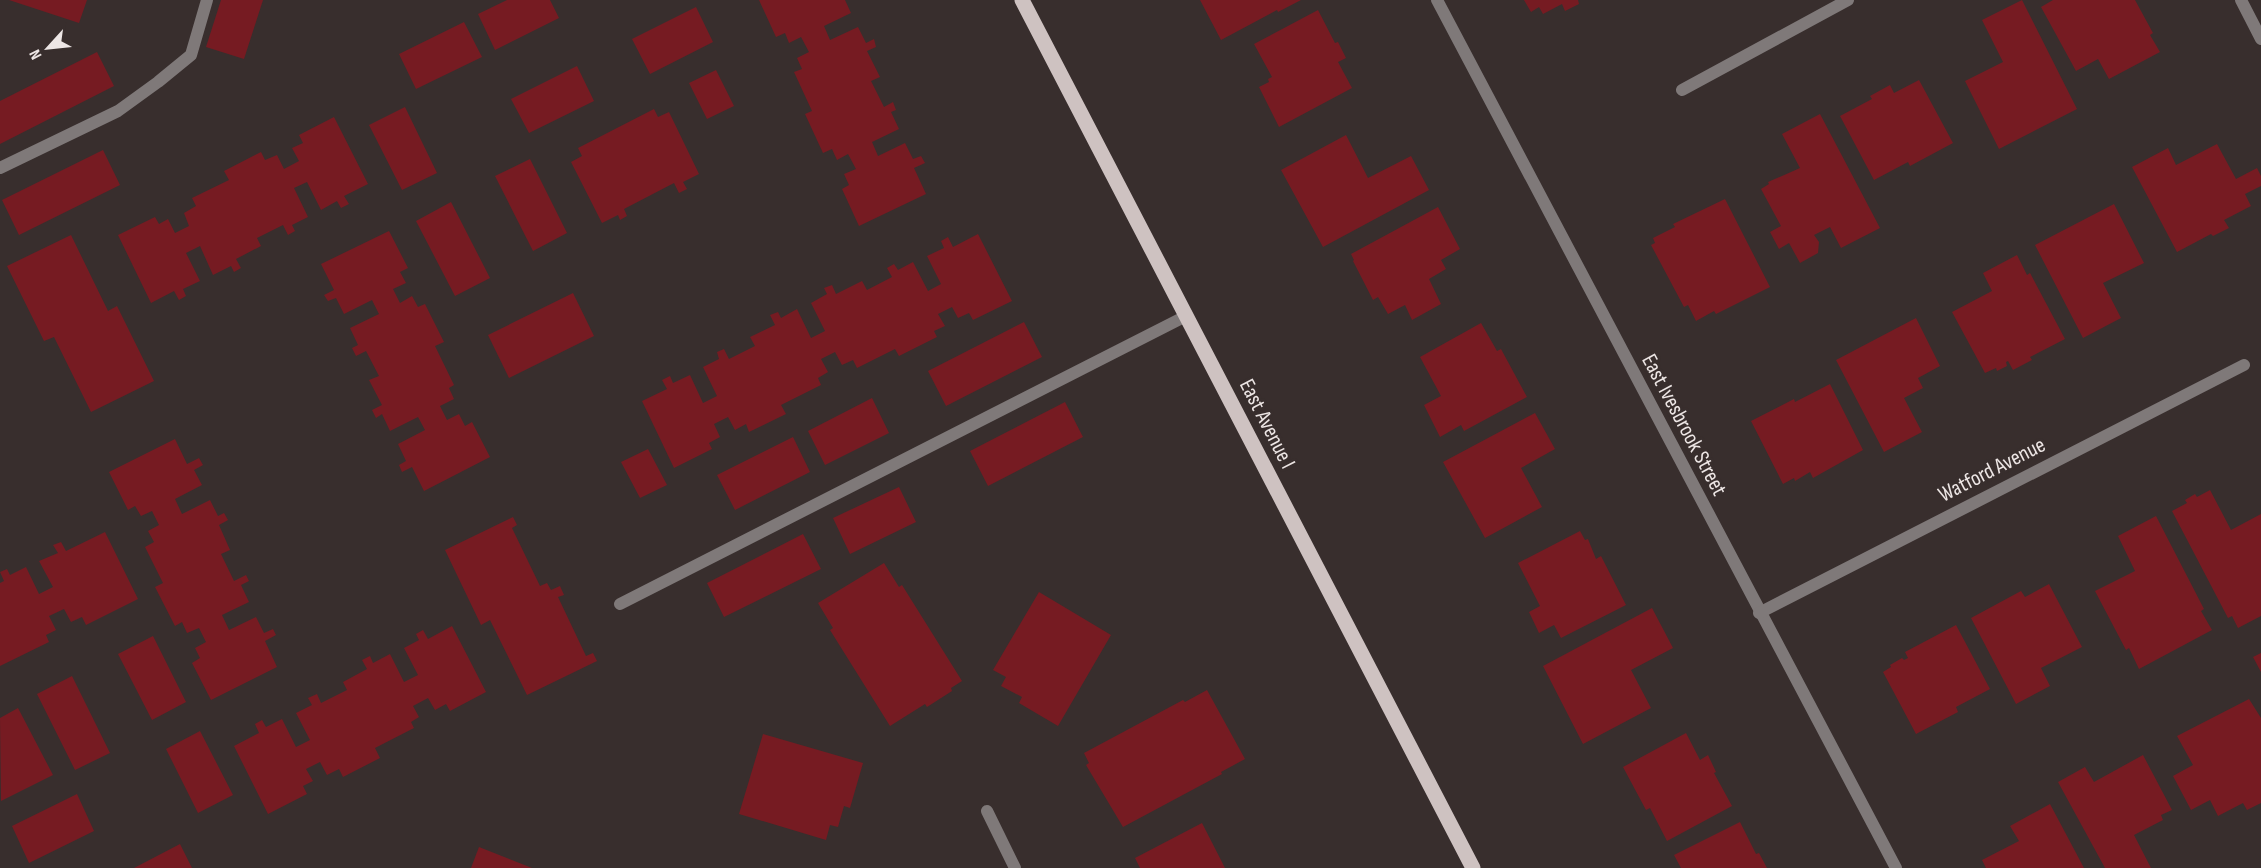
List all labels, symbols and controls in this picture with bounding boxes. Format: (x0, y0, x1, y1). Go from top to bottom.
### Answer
north arrow (18, 18, 78, 78)
text: N (26, 46, 46, 62)
street label: East Ivesbrook Street (1635, 350, 1733, 501)
street label: East Avenue I (1233, 375, 1301, 473)
street label: Watford Avenue (1934, 432, 2050, 508)

